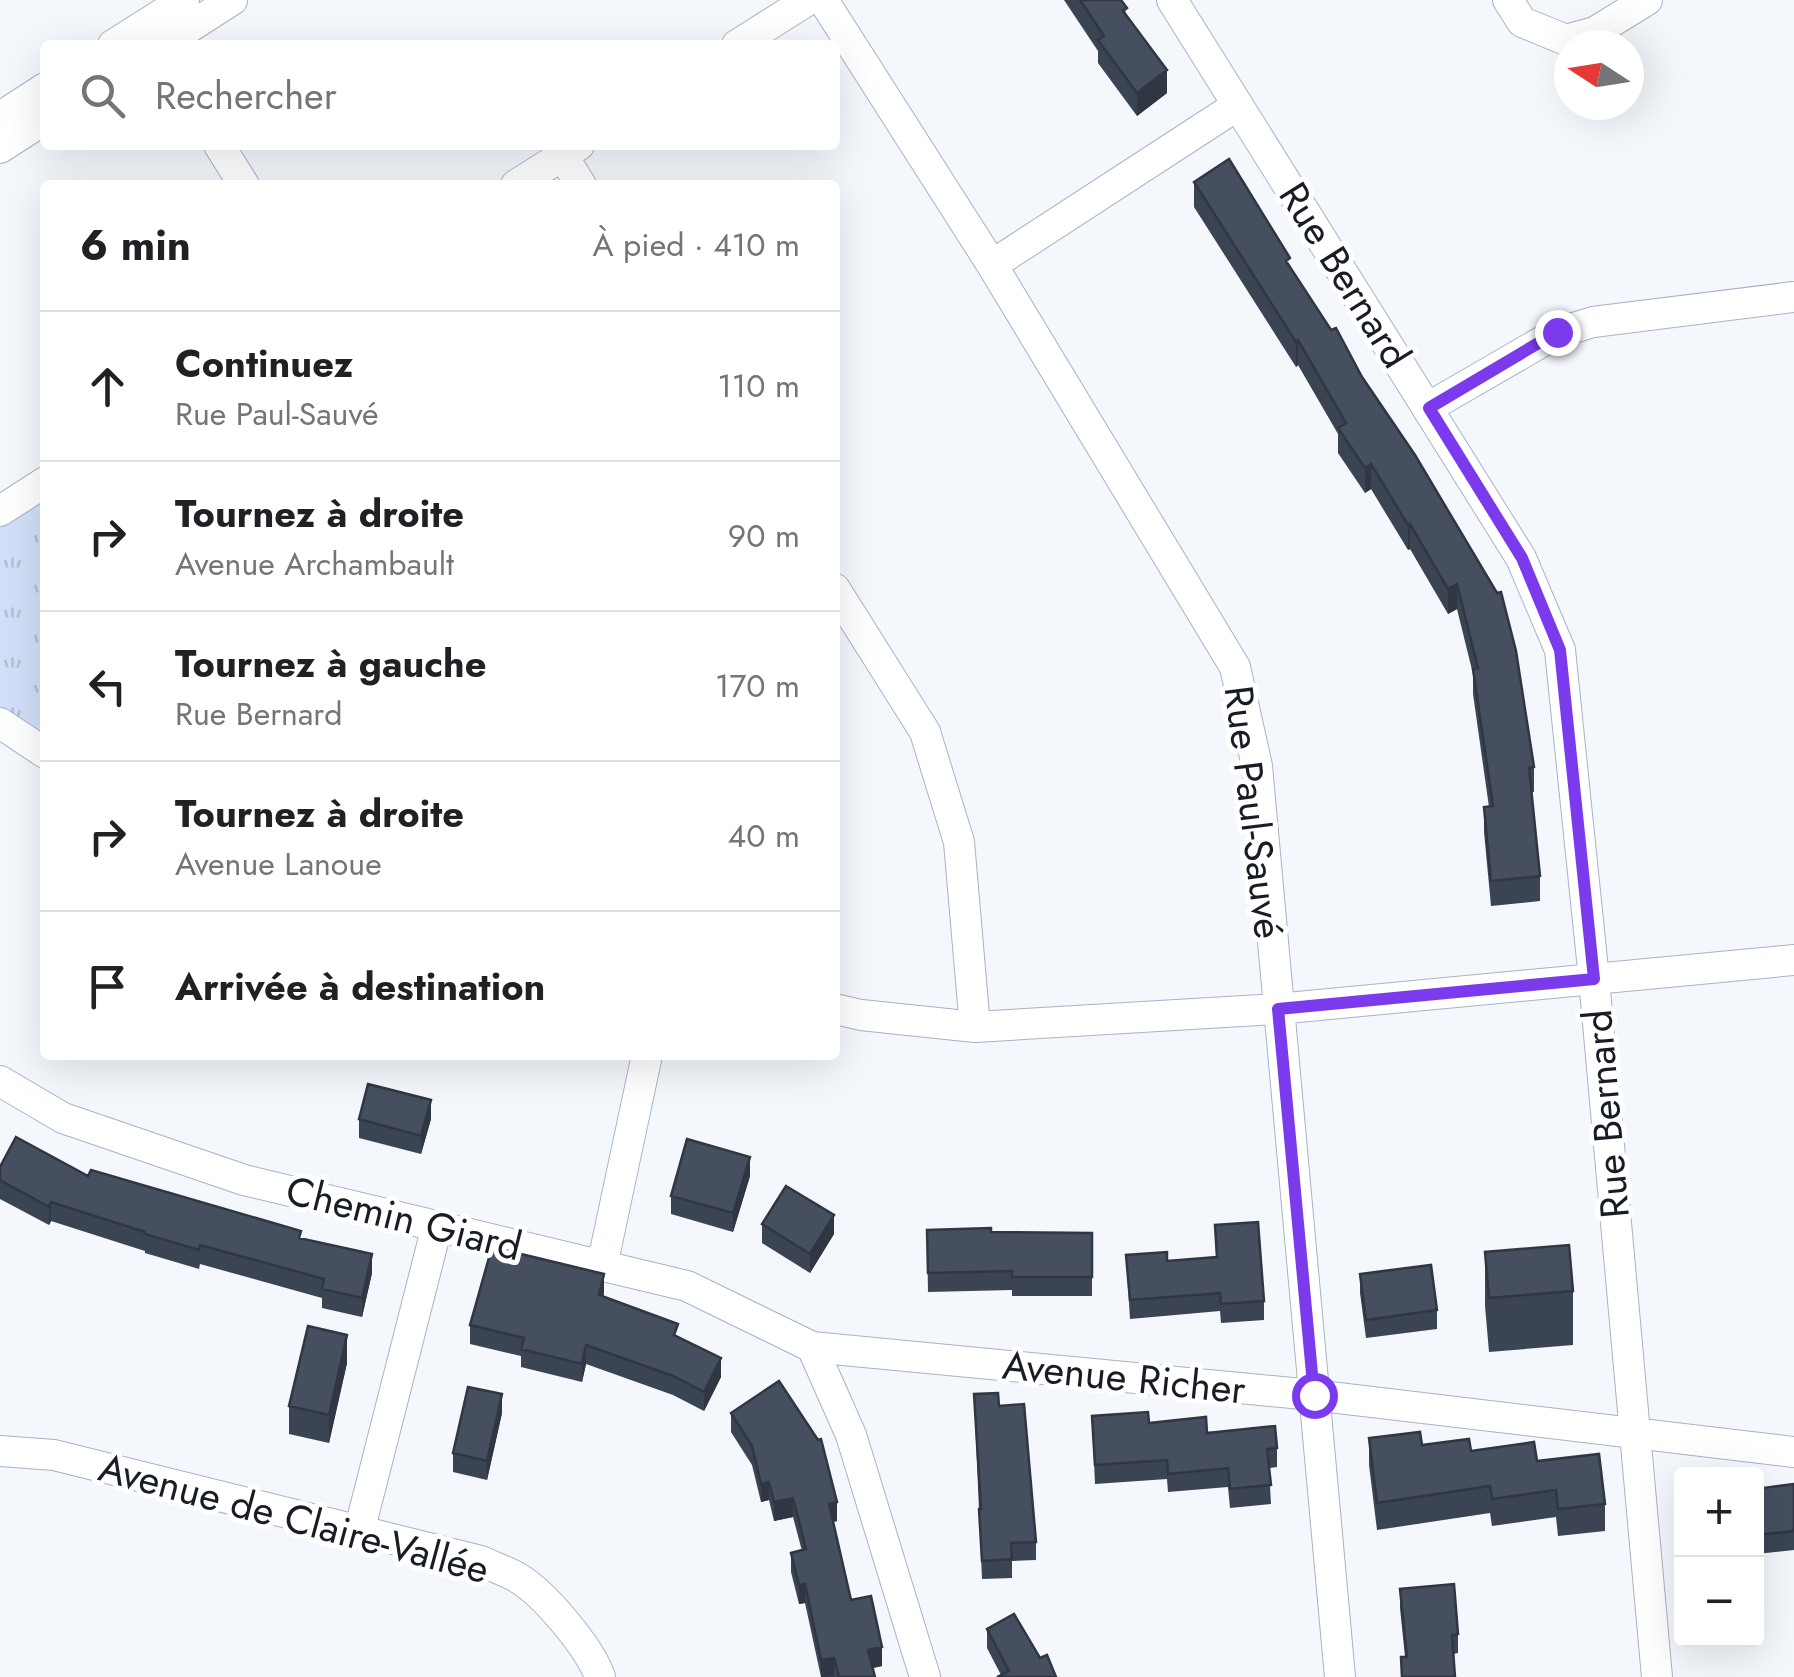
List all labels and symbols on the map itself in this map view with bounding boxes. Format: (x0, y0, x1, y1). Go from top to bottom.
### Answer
north arrow (1554, 30, 1644, 120)
street label: Rue Bernard (1265, 171, 1425, 379)
route end (1535, 310, 1581, 356)
street label: Rue Paul-Sauvé (1210, 682, 1298, 942)
street label: Rue Bernard (1568, 1007, 1644, 1221)
street label: Chemin Giard (280, 1161, 528, 1275)
street label: Avenue Richer (1000, 1335, 1249, 1419)
route start (1292, 1373, 1338, 1419)
street label: Avenue de Claire-Vallée (93, 1438, 495, 1598)

